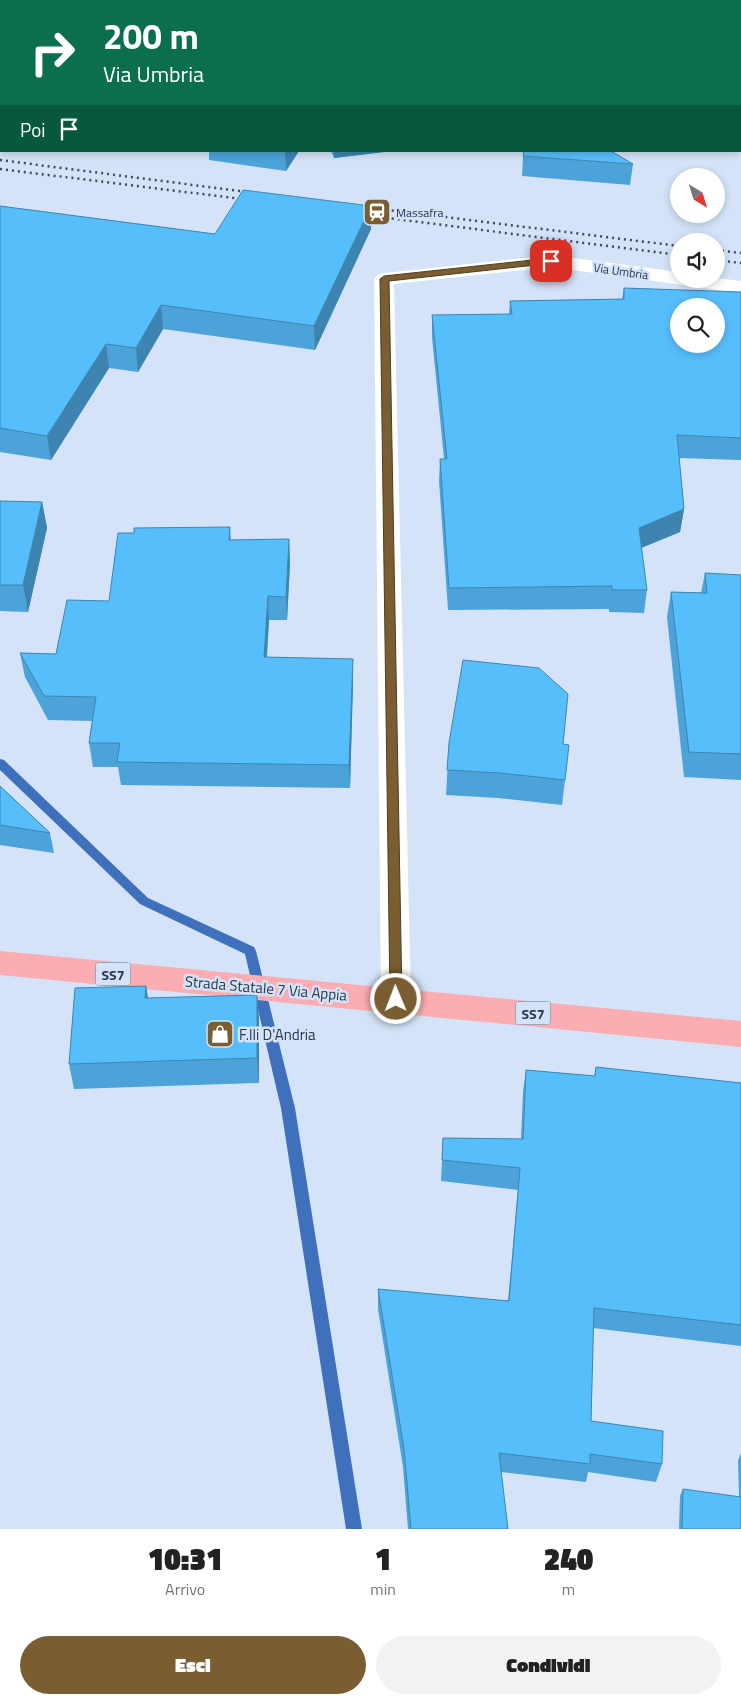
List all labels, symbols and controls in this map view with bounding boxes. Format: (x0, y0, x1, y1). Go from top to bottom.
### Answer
text: 200 m (103, 9, 199, 63)
icon: right (20, 20, 85, 85)
text: Via Umbria (103, 57, 204, 91)
text: Poi (20, 115, 45, 144)
icon: arrive (55, 115, 83, 143)
north arrow (670, 168, 725, 222)
map controls (670, 168, 725, 353)
station icon: Massafra (362, 197, 392, 227)
place label: Massafra (396, 203, 443, 222)
button: sound (670, 233, 725, 288)
pin (530, 240, 572, 282)
icon: arrive (537, 247, 565, 275)
street label: Via Umbria (592, 258, 650, 284)
button: search (670, 298, 725, 353)
road number: SS7 (96, 962, 130, 986)
street label: Strada Statale 7 Via Appia (184, 969, 349, 1007)
position arrow (369, 972, 421, 1024)
road number: SS7 (516, 1001, 550, 1024)
shop icon: F.lli D'Andria (205, 1019, 235, 1049)
place label: F.lli D'Andria (239, 1023, 316, 1046)
text: 10:31 (148, 1536, 222, 1582)
text: 1 (375, 1536, 391, 1582)
text: 240 (544, 1536, 593, 1582)
text: Arrivo (165, 1577, 205, 1601)
text: min (370, 1577, 396, 1601)
text: m (562, 1577, 575, 1601)
button: Esci (20, 1636, 366, 1694)
button: Condividi (376, 1636, 721, 1694)

